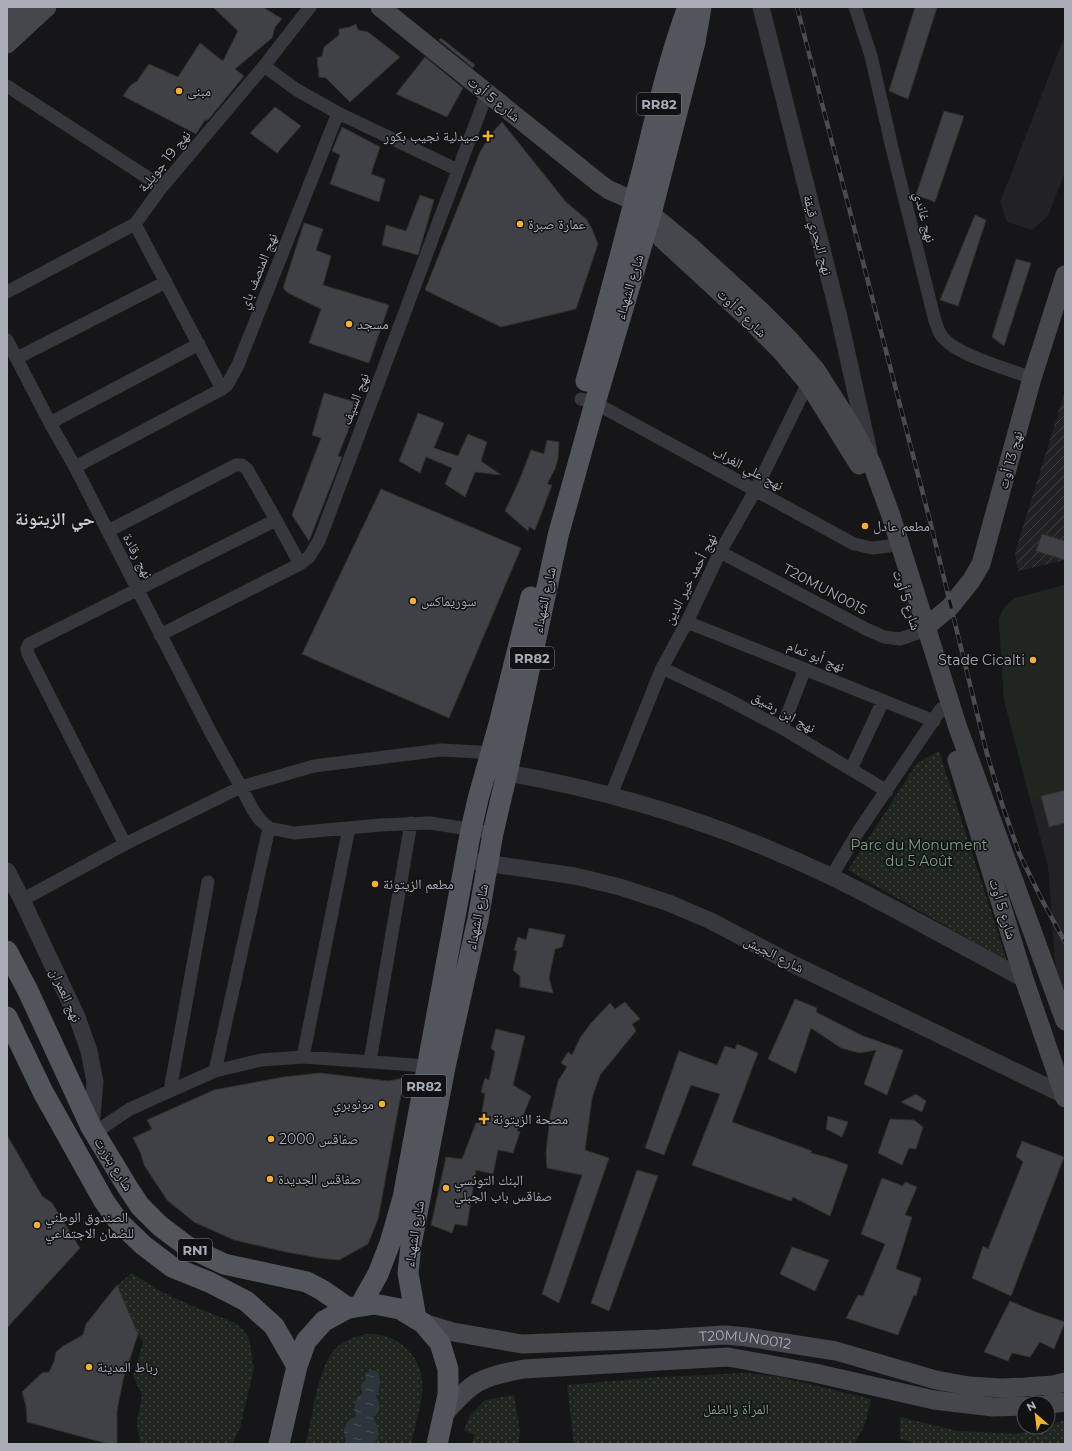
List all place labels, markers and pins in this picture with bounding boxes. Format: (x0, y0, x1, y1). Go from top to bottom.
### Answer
place label: مبنى (187, 82, 211, 100)
marker: مبنى (174, 86, 184, 96)
place label: صيدلية نجيب بكور (383, 127, 480, 145)
marker: صيدلية نجيب بكور (483, 131, 493, 141)
place label: عمارة صبرة (528, 215, 586, 233)
marker: عمارة صبرة (515, 219, 525, 229)
place label: مسجد (357, 315, 389, 333)
marker: مسجد (344, 319, 354, 329)
place label: مطعم عادل (873, 517, 930, 536)
marker: مطعم عادل (860, 521, 870, 531)
place label: سوريماكس (421, 592, 476, 610)
marker: سوريماكس (408, 596, 418, 606)
place label: Stade Cicalti (938, 651, 1025, 669)
marker: Stade Cicalti (1028, 655, 1038, 665)
place label: مطعم الزيتونة (383, 875, 454, 894)
marker: مطعم الزيتونة (370, 879, 380, 889)
place label: مونوبري (333, 1095, 374, 1116)
marker: مونوبري (377, 1099, 387, 1109)
place label: مصحة الزيتونة (493, 1110, 568, 1128)
marker: مصحة الزيتونة (478, 1113, 490, 1125)
place label: صفاقس 2000 (279, 1130, 358, 1148)
marker: صفاقس 2000 (266, 1134, 276, 1144)
place label: صفاقس الجديدة (278, 1170, 361, 1188)
place label: البنك التونسي صفاقس باب الجبلي (454, 1171, 552, 1208)
marker: صفاقس الجديدة (265, 1174, 275, 1184)
marker: البنك التونسي صفاقس باب الجبلي (441, 1183, 451, 1193)
place label: الصندوق الوطني للضمان الاجتماعي (45, 1208, 134, 1245)
marker: الصندوق الوطني للضمان الاجتماعي (32, 1220, 42, 1230)
place label: رباط المدينة (97, 1358, 158, 1376)
marker: رباط المدينة (84, 1362, 94, 1372)

